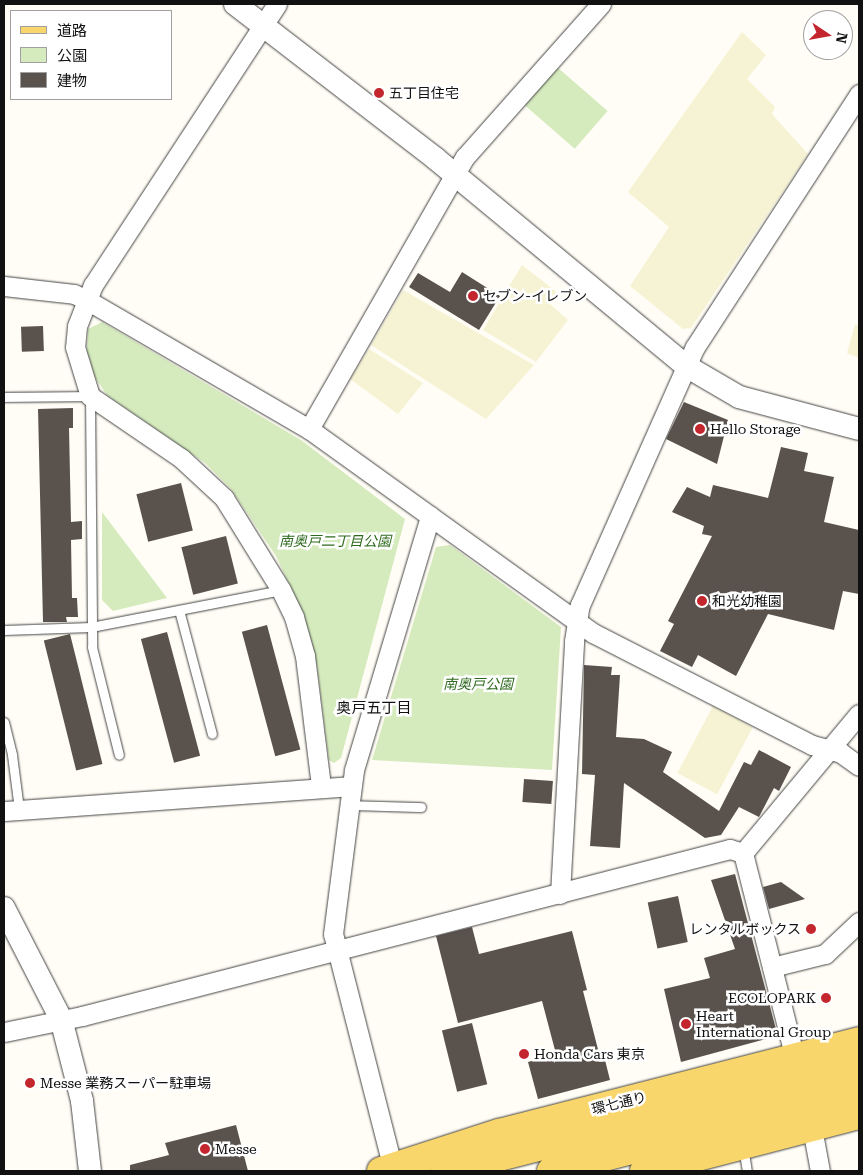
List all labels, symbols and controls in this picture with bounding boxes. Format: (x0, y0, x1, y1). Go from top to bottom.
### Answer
legend (10, 10, 172, 100)
north arrow (803, 10, 853, 60)
text: 道路 (57, 22, 87, 40)
text: N (833, 31, 851, 45)
text: 公園 (57, 47, 87, 65)
text: 建物 (57, 72, 87, 90)
place label: 五丁目住宅 (389, 85, 459, 101)
marker: 五丁目住宅 (373, 87, 385, 99)
place label: セブン-イレブン (483, 288, 587, 304)
marker: セブン-イレブン (467, 290, 479, 302)
place label: Hello Storage (710, 421, 801, 437)
marker: Hello Storage (694, 423, 706, 435)
park label: 南奥戸二丁目公園 (279, 533, 391, 549)
place label: 和光幼稚園 (712, 593, 782, 609)
marker: 和光幼稚園 (696, 595, 708, 607)
park label: 南奥戸公園 (443, 676, 513, 692)
district label: 奥戸五丁目 (337, 700, 411, 718)
place label: レンタルボックス (689, 921, 801, 937)
marker: レンタルボックス (805, 923, 817, 935)
place label: ECOLOPARK (728, 990, 816, 1006)
marker: ECOLOPARK (820, 992, 832, 1004)
place label: Heart International Group (696, 1008, 831, 1040)
marker: Heart International Group (680, 1018, 692, 1030)
place label: Honda Cars 東京 (534, 1046, 645, 1062)
marker: Honda Cars 東京 (518, 1048, 530, 1060)
place label: Messe 業務スーパー駐車場 (40, 1075, 211, 1091)
marker: Messe 業務スーパー駐車場 (24, 1077, 36, 1089)
street label: 環七通り (590, 1088, 648, 1118)
place label: Messe (215, 1141, 257, 1157)
marker: Messe (199, 1143, 211, 1155)

